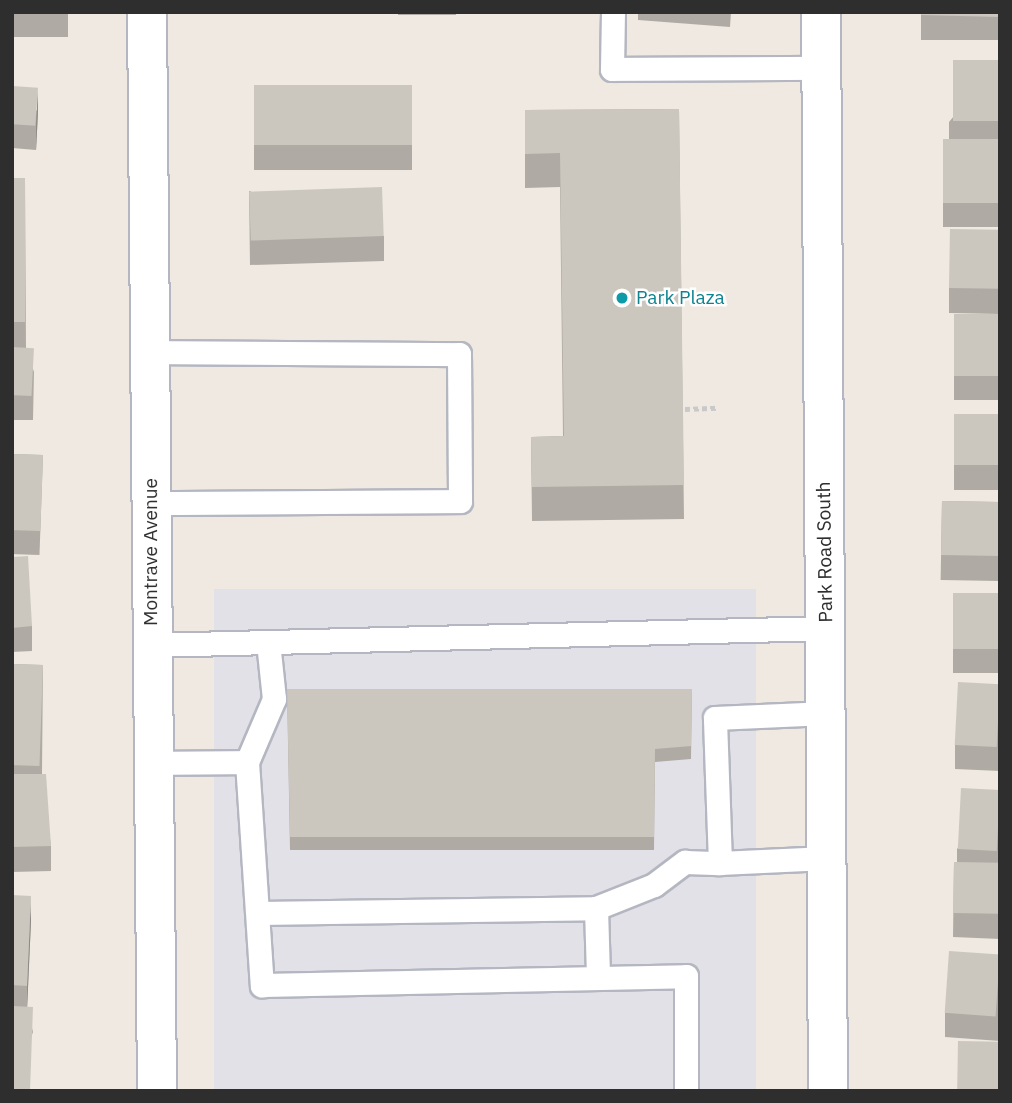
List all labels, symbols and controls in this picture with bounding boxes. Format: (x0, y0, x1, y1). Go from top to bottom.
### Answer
place label: Park Plaza (636, 287, 725, 309)
marker: Park Plaza (614, 290, 630, 306)
street label: Montrave Avenue (140, 478, 162, 626)
street label: Park Road South (812, 481, 838, 623)

